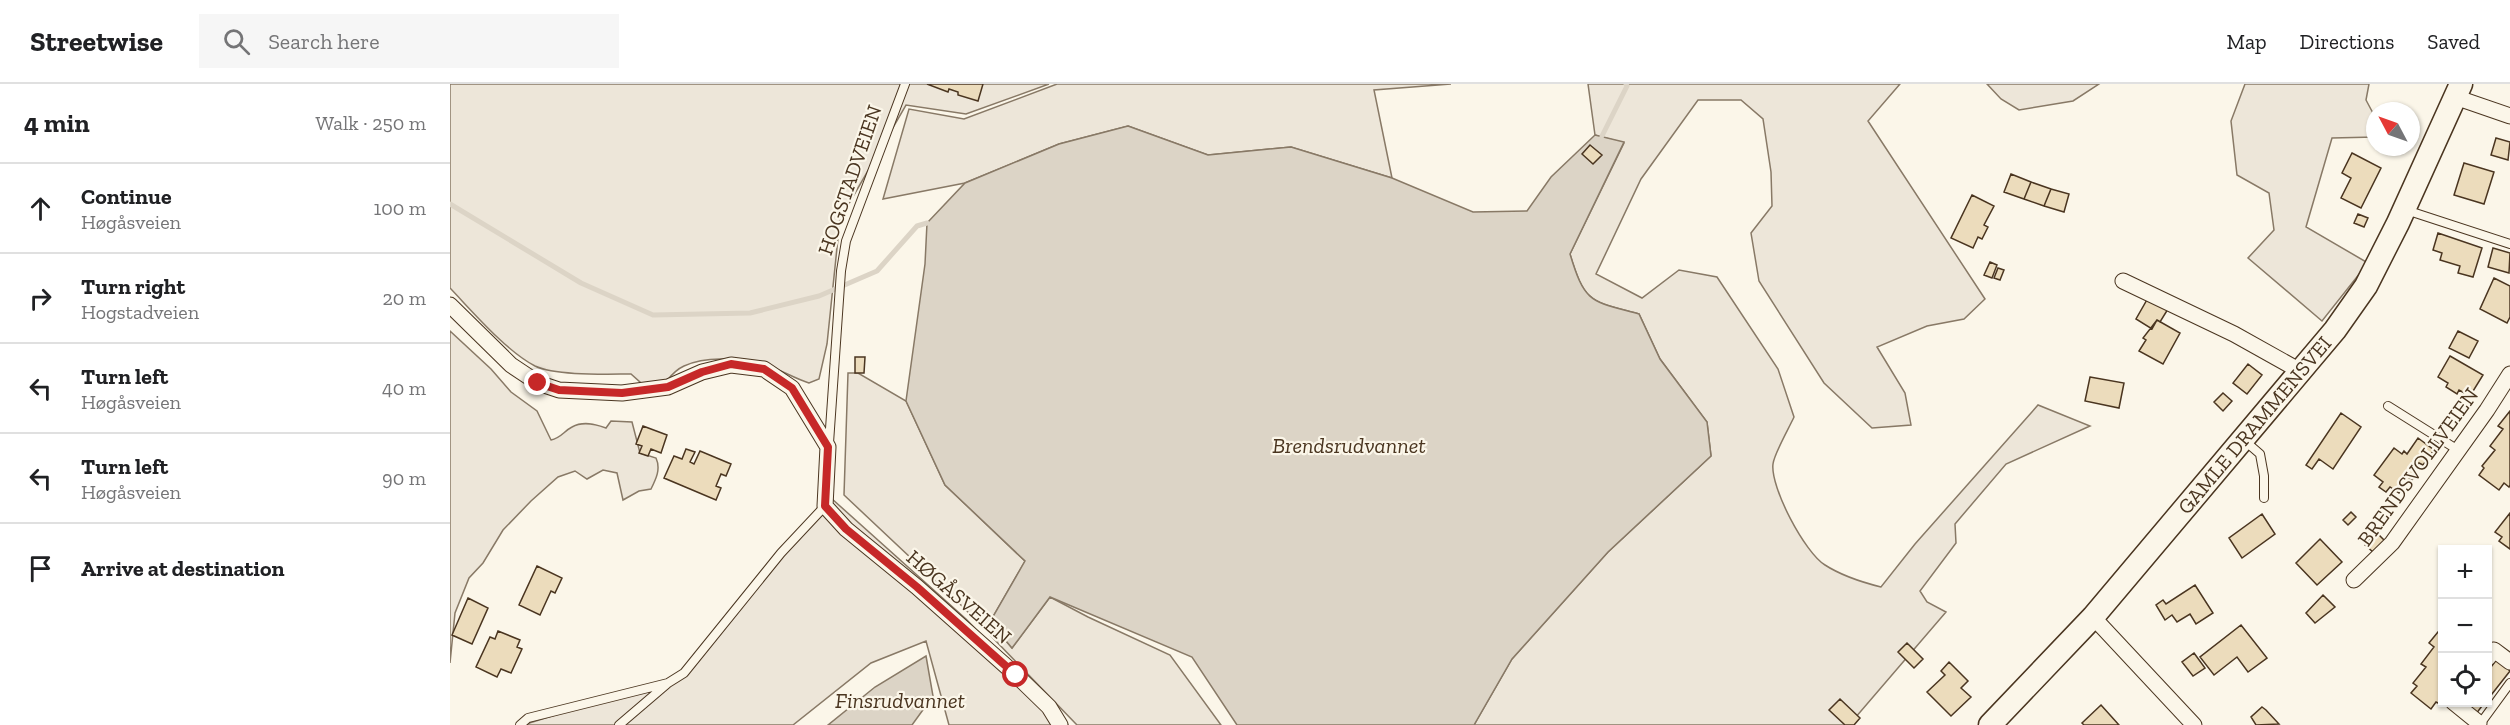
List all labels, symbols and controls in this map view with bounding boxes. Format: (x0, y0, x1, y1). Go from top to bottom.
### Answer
search box (199, 14, 619, 68)
text: Streetwise (30, 25, 163, 58)
icon: search (220, 25, 253, 58)
text: Search here (268, 28, 380, 55)
text: Map (2227, 29, 2267, 54)
text: Directions (2300, 29, 2394, 54)
text: Saved (2427, 29, 2480, 54)
street label: HOGSTADVEIEN (812, 102, 887, 258)
north arrow (2366, 102, 2420, 156)
text: 4 min (24, 107, 90, 139)
text: Walk · 250 m (316, 111, 426, 135)
text: Continue (81, 183, 172, 210)
icon: ahead (24, 192, 57, 225)
text: 100 m (373, 196, 426, 220)
text: Høgåsveien (81, 210, 181, 234)
text: Turn right (81, 273, 185, 300)
icon: right (24, 282, 57, 315)
text: 20 m (382, 286, 426, 310)
text: Hogstadveien (81, 300, 199, 324)
street label: GAMLE DRAMMENSVEI (2172, 331, 2336, 519)
text: Turn left (81, 363, 168, 390)
route end (524, 369, 550, 395)
icon: left (24, 372, 57, 405)
text: 40 m (382, 376, 426, 400)
street label: BRENDSVOLLVEIEN (2352, 383, 2483, 551)
text: Høgåsveien (81, 390, 181, 414)
water label: Brendsrudvannet (1272, 432, 1426, 459)
text: Turn left (81, 453, 168, 480)
icon: left (24, 462, 57, 495)
text: 90 m (382, 466, 426, 490)
text: Høgåsveien (81, 480, 181, 504)
street label: HØGÅSVEIEN (902, 544, 1017, 649)
map controls (2438, 545, 2492, 707)
button: + (2438, 545, 2492, 599)
icon: arrive (24, 552, 57, 585)
text: Arrive at destination (81, 555, 284, 582)
button: − (2438, 599, 2492, 653)
button: locate (2438, 653, 2492, 707)
route start (1002, 661, 1028, 687)
water label: Finsrudvannet (835, 687, 966, 714)

